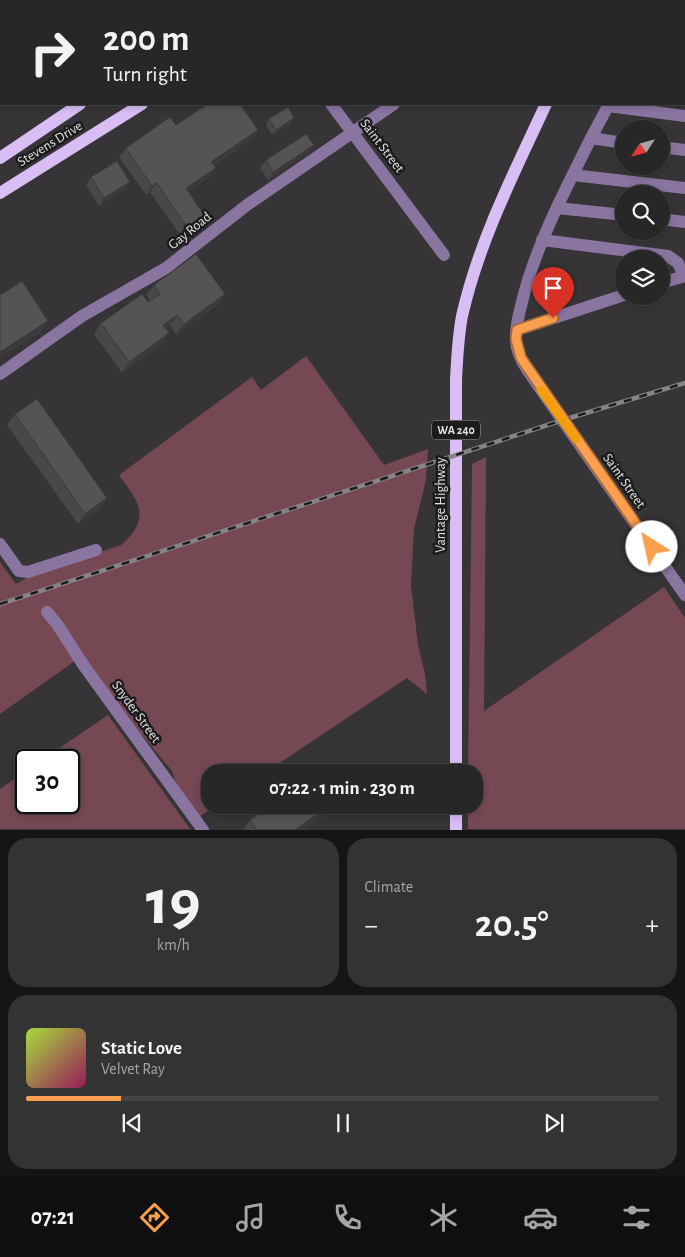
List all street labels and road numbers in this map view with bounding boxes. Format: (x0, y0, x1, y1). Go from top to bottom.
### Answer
street label: Saint Street (357, 117, 407, 176)
street label: Stevens Drive (15, 119, 85, 169)
street label: Gay Road (166, 210, 214, 252)
road number: WA 240 (432, 420, 480, 440)
street label: Saint Street (600, 451, 648, 511)
street label: Vantage Highway (434, 457, 448, 553)
street label: Snyder Street (109, 678, 163, 746)

